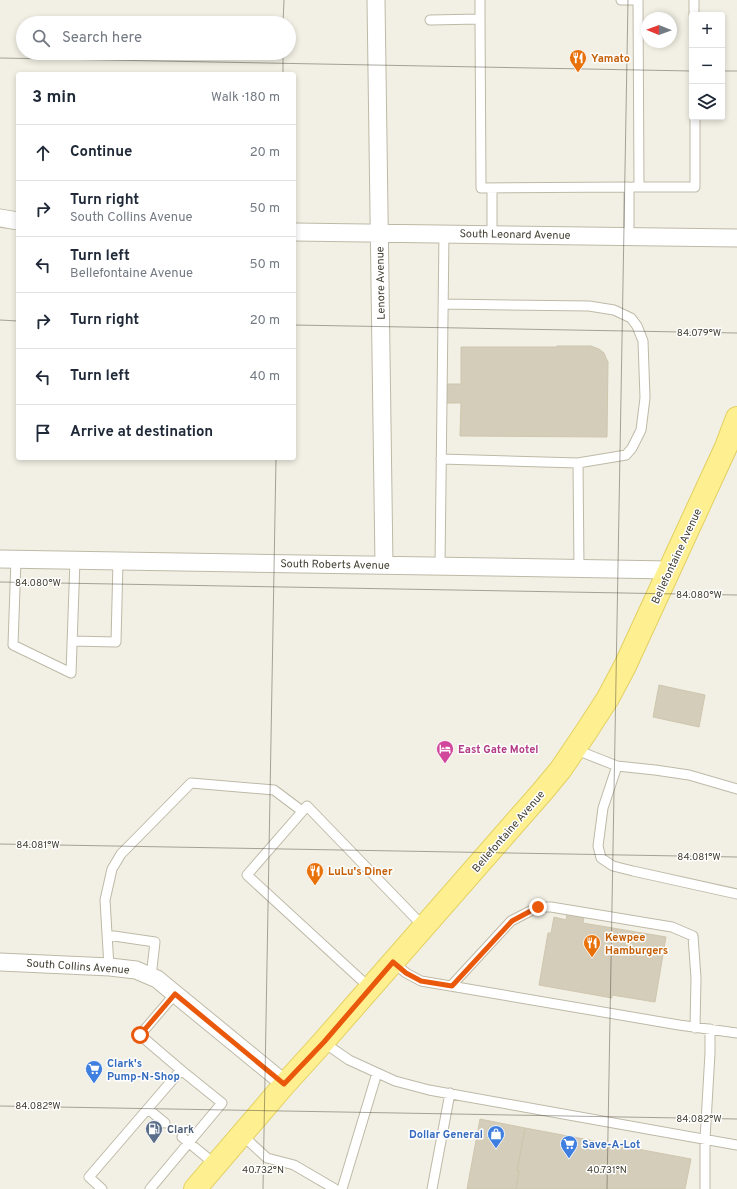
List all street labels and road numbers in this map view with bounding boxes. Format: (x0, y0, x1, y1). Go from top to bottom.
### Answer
street label: South Leonard Avenue (459, 227, 571, 243)
street label: Lenore Avenue (373, 246, 389, 320)
street label: Bellefontaine Avenue (649, 506, 705, 607)
street label: South Roberts Avenue (280, 557, 390, 573)
street label: Bellefontaine Avenue (469, 788, 548, 876)
street label: South Collins Avenue (26, 956, 130, 978)

